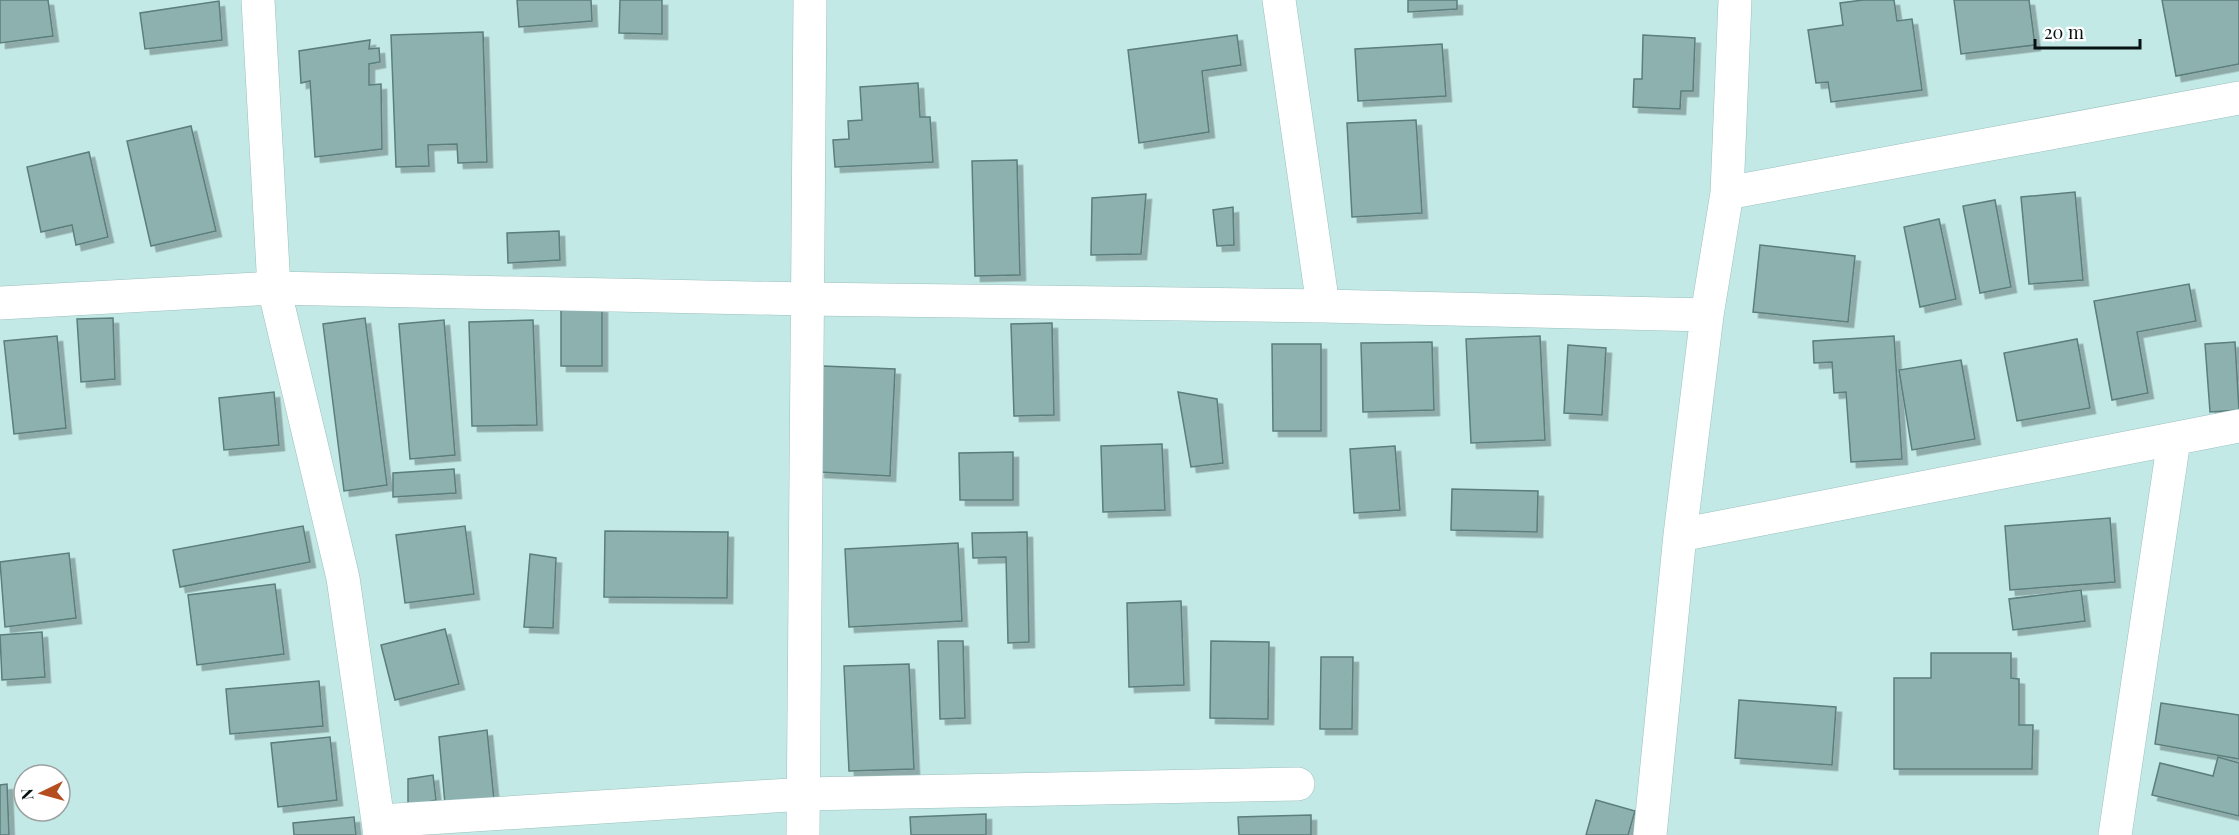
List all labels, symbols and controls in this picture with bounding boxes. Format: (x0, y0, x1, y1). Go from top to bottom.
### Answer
scale bar (2035, 12, 2140, 50)
text: 20 m (2044, 20, 2084, 44)
north arrow (12, 763, 72, 823)
text: N (16, 787, 38, 801)

